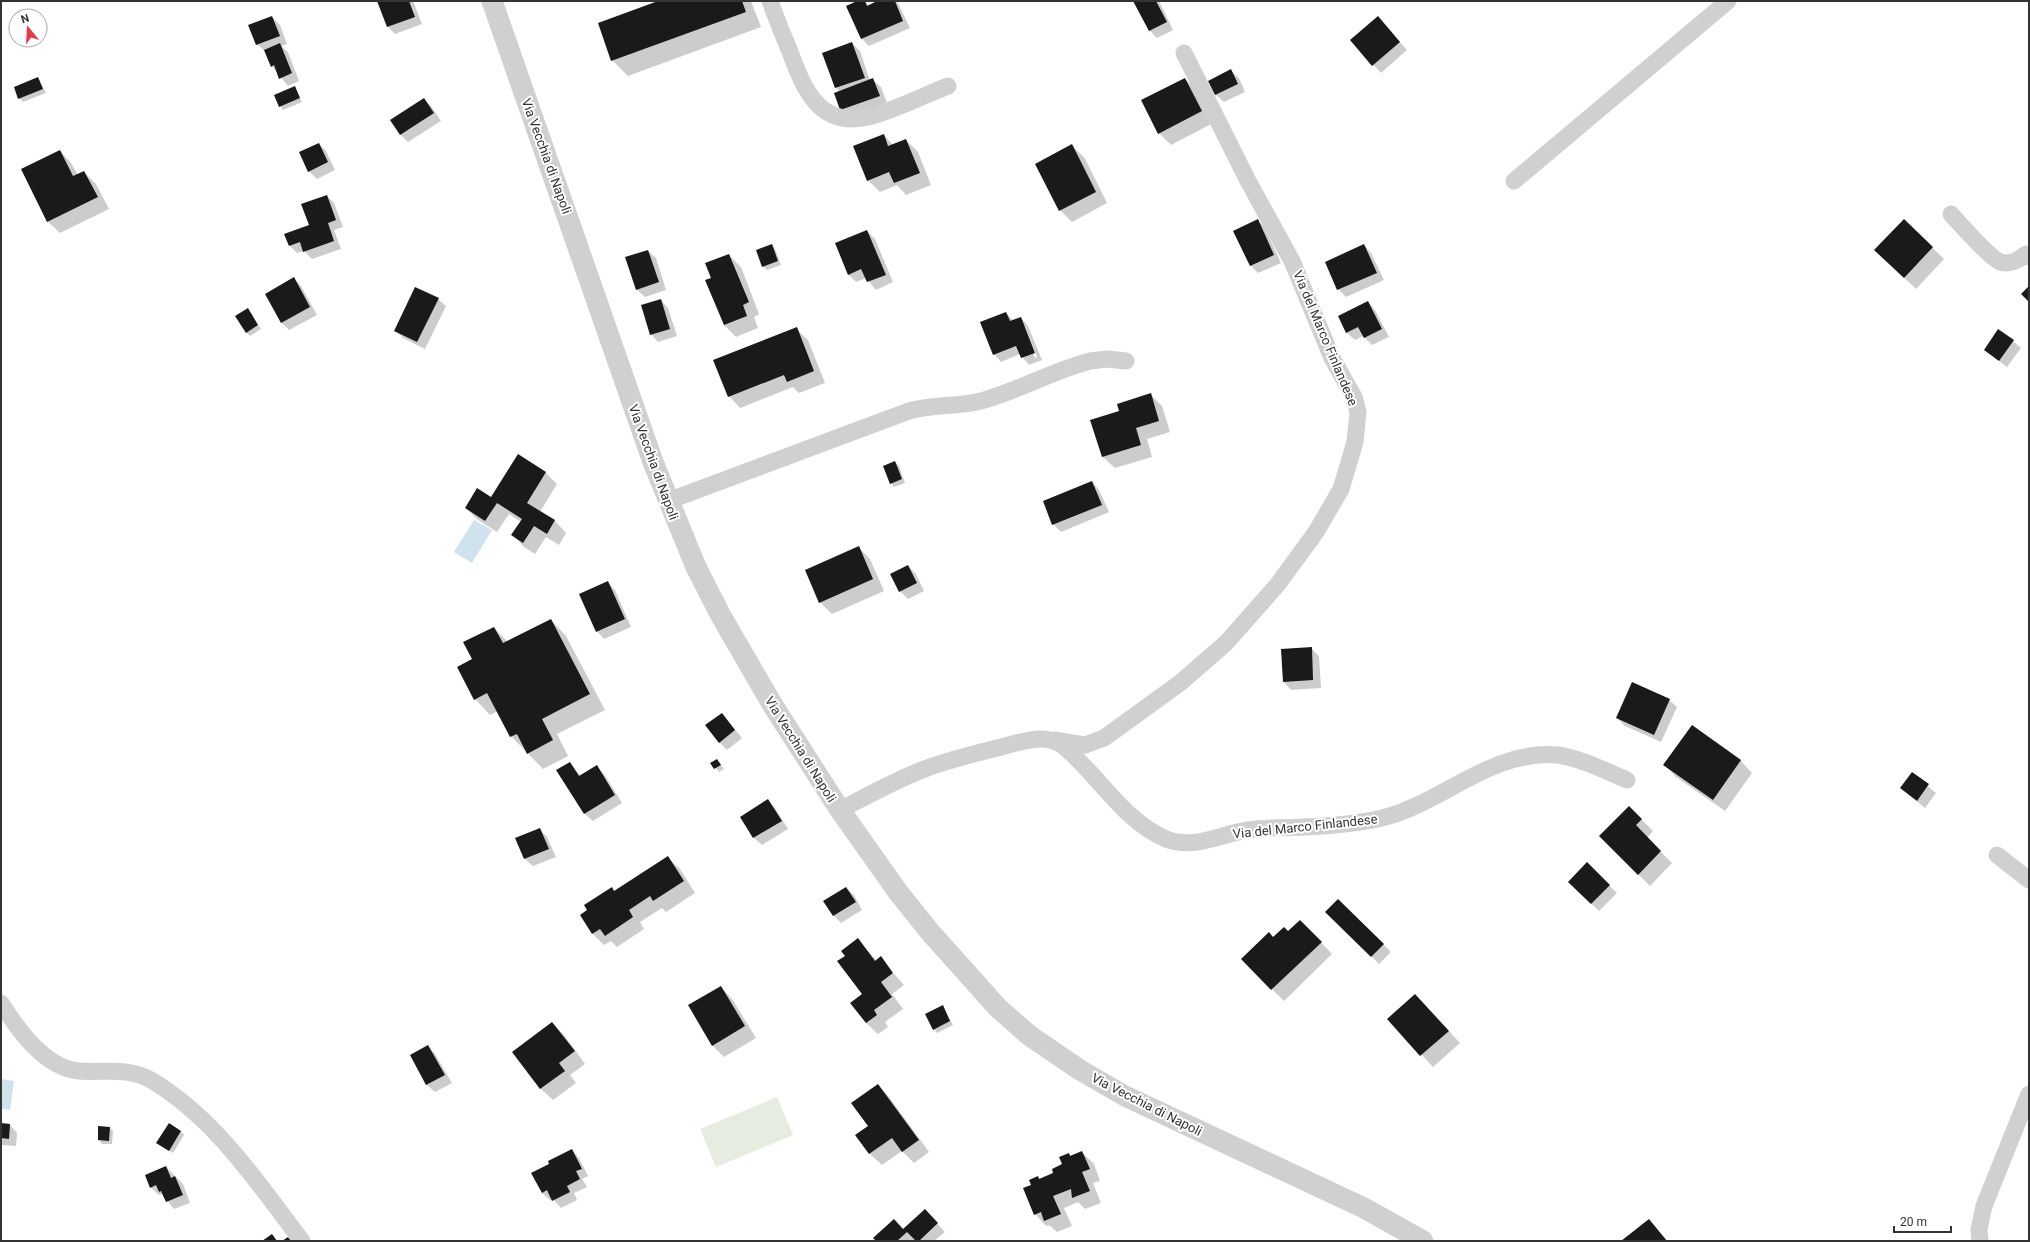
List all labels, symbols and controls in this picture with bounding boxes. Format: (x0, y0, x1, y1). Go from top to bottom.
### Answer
north arrow (8, 8, 48, 48)
text: N (19, 12, 31, 26)
street label: Via Vecchia di Napoli (519, 96, 574, 216)
street label: Via del Marco Finlandese (1290, 268, 1361, 408)
street label: Via Vecchia di Napoli (626, 402, 681, 522)
street label: Via Vecchia di Napoli (762, 694, 839, 805)
street label: Via del Marco Finlandese (1232, 811, 1378, 842)
street label: Via Vecchia di Napoli (1089, 1070, 1205, 1139)
scale bar (1894, 1208, 1951, 1234)
text: 20 m (1900, 1215, 1927, 1229)

